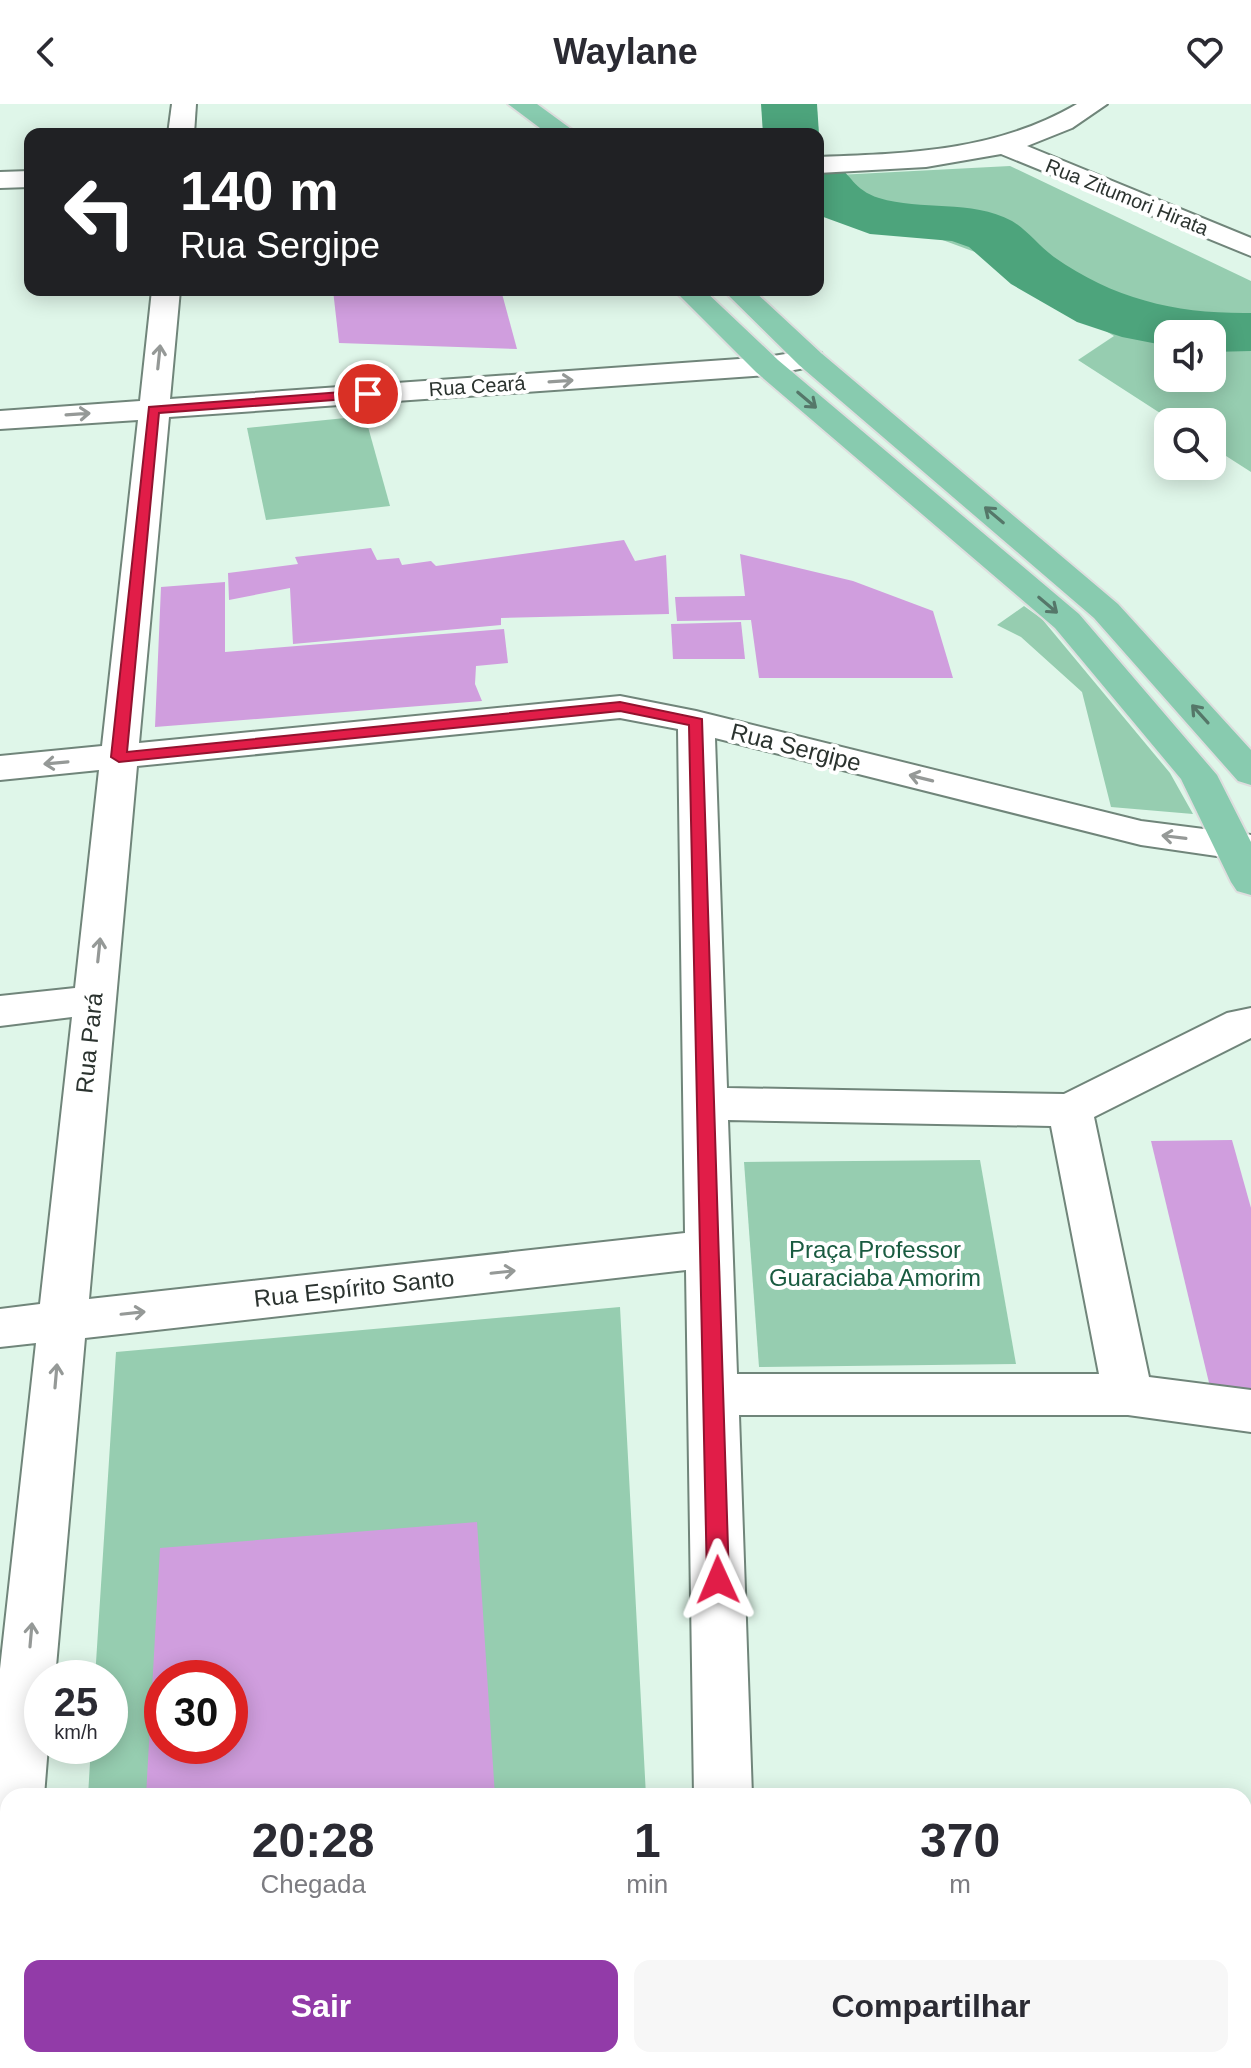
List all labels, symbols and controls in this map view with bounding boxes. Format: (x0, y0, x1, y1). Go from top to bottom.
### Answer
icon: back (24, 30, 68, 74)
icon: heart (1183, 30, 1227, 74)
text: Waylane (553, 31, 698, 72)
street label: Rua Zitumori Hirata (1042, 154, 1212, 240)
text: 140 m (180, 159, 339, 222)
icon: left (48, 160, 152, 264)
text: Rua Sergipe (180, 225, 380, 266)
map controls (1154, 320, 1226, 480)
button: sound (1154, 320, 1226, 392)
one-way arrow (151, 344, 166, 371)
pin (334, 360, 402, 428)
icon: arrive (346, 372, 390, 416)
street label: Rua Ceará (428, 372, 527, 400)
one-way arrow (547, 373, 574, 388)
one-way arrow (796, 391, 817, 409)
one-way arrow (64, 406, 91, 421)
button: search (1154, 408, 1226, 480)
one-way arrow (984, 506, 1004, 524)
one-way arrow (1037, 596, 1058, 614)
one-way arrow (1192, 705, 1210, 725)
street label: Rua Sergipe (728, 718, 864, 776)
one-way arrow (43, 756, 70, 771)
one-way arrow (909, 770, 934, 785)
one-way arrow (1161, 829, 1188, 844)
one-way arrow (92, 937, 107, 964)
street label: Rua Pará (70, 991, 108, 1095)
park label: Praça Professor Guaraciaba Amorim (769, 1236, 981, 1291)
street label: Rua Espírito Santo (252, 1264, 456, 1312)
one-way arrow (489, 1264, 516, 1279)
one-way arrow (119, 1305, 146, 1320)
one-way arrow (48, 1363, 63, 1390)
position arrow (676, 1538, 760, 1622)
one-way arrow (24, 1622, 39, 1649)
speed limit sign: 30 (144, 1660, 248, 1764)
text: 25 (54, 1680, 98, 1724)
text: km/h (54, 1721, 98, 1743)
text: 20:28 (252, 1814, 375, 1867)
text: 1 (634, 1814, 661, 1867)
text: 370 (920, 1814, 1000, 1867)
text: Chegada (260, 1869, 366, 1899)
text: min (626, 1869, 668, 1899)
text: m (949, 1869, 971, 1899)
button: Sair (24, 1960, 618, 2052)
button: Compartilhar (634, 1960, 1228, 2052)

